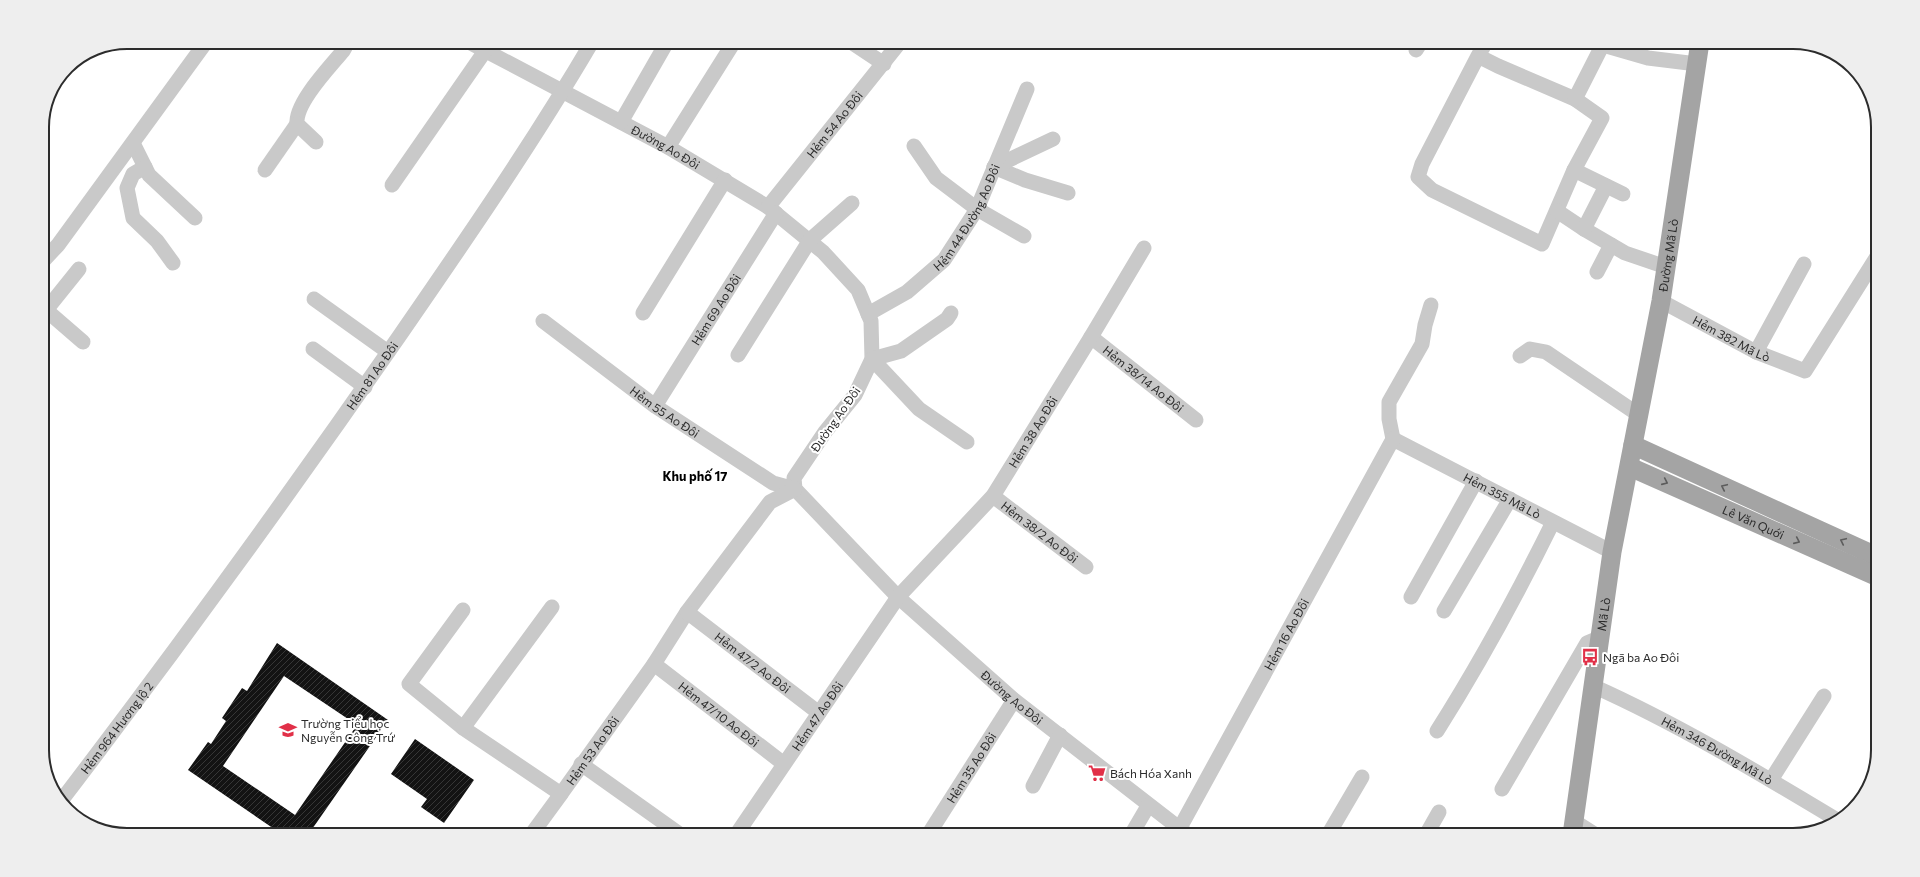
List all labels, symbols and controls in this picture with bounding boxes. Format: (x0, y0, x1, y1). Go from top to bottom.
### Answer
street label: Hẻm 54 Ao Đôi (803, 88, 865, 160)
street label: Đường Ao Đôi (628, 122, 703, 172)
street label: Hẻm 44 Đường Ao Đôi (930, 162, 1002, 273)
street label: Đường Mã Lò (1655, 218, 1680, 294)
street label: Hẻm 69 Ao Đôi (688, 271, 743, 348)
street label: Hẻm 382 Mã Lò (1691, 313, 1772, 364)
street label: Hẻm 81 Ao Đôi (343, 339, 400, 412)
street label: Hẻm 38/14 Ao Đôi (1101, 342, 1187, 415)
street label: Hẻm 55 Ao Đôi (628, 383, 702, 440)
street label: Đường Ao Đôi (807, 384, 863, 455)
street label: Hẻm 38 Ao Đôi (1005, 394, 1060, 470)
district label: Khu phố 17 (663, 468, 728, 484)
street label: Hẻm 355 Mã Lò (1461, 470, 1543, 521)
one-way arrow (1662, 478, 1669, 486)
one-way arrow (1721, 484, 1729, 492)
street label: Hẻm 38/2 Ao Đôi (999, 498, 1081, 566)
street label: Lê Văn Quới (1720, 502, 1786, 541)
one-way arrow (1793, 536, 1800, 544)
one-way arrow (1839, 538, 1847, 546)
street label: Hẻm 16 Ao Đôi (1261, 596, 1311, 672)
street label: Mã Lò (1594, 596, 1613, 632)
street label: Hẻm 47/2 Ao Đôi (712, 629, 794, 696)
bus stop icon: Ngã ba Ao Đôi (1580, 647, 1600, 667)
place label: Ngã ba Ao Đôi (1603, 650, 1679, 664)
street label: Đường Ao Đôi (978, 667, 1046, 727)
street label: Hẻm 964 Hương lộ 2 (77, 679, 156, 776)
street label: Hẻm 47/10 Ao Đôi (676, 679, 762, 749)
street label: Hẻm 47 Ao Đôi (789, 679, 845, 753)
street label: Hẻm 53 Ao Đôi (563, 713, 621, 787)
street label: Hẻm 346 Đường Mã Lò (1659, 713, 1776, 787)
place label: Trường Tiểu học Nguyễn Công Trứ (301, 716, 395, 744)
school or university icon: Trường Tiểu học Nguyễn Công Trứ (278, 720, 298, 740)
street label: Hẻm 35 Ao Đôi (943, 730, 999, 805)
supermarket icon: Bách Hóa Xanh (1087, 763, 1107, 783)
place label: Bách Hóa Xanh (1110, 766, 1192, 780)

